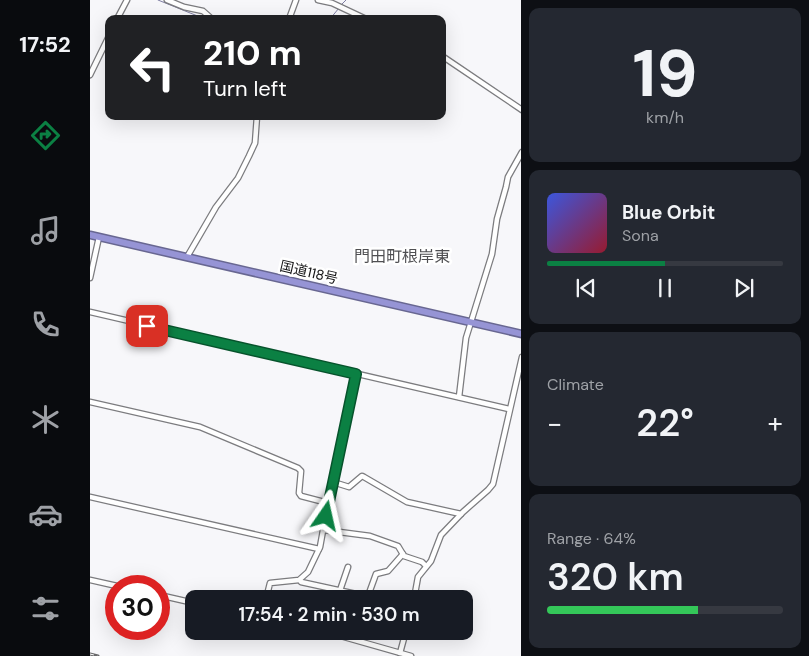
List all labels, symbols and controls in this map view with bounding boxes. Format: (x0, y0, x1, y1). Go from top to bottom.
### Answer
text: 17:52 (19, 30, 71, 59)
text: 210 m (203, 30, 302, 76)
text: 19 (633, 32, 697, 116)
icon: left (120, 35, 185, 100)
text: Turn left (203, 74, 287, 103)
text: km/h (646, 107, 684, 128)
icon: directions (28, 118, 63, 153)
text: Blue Orbit (622, 200, 715, 225)
icon: music (28, 213, 63, 248)
text: Sona (622, 225, 659, 246)
district label: 門田町根岸東 (354, 246, 450, 267)
street label: 国道118号 (278, 257, 340, 287)
icon: previous (572, 274, 600, 302)
icon: pause (651, 274, 679, 302)
icon: next (730, 274, 758, 302)
pin (126, 305, 168, 347)
icon: phone (28, 307, 63, 342)
icon: arrive (133, 312, 161, 340)
text: Climate (547, 374, 604, 395)
text: 22° (636, 398, 694, 448)
icon: climate (28, 402, 63, 437)
text: − (547, 405, 562, 442)
text: + (768, 405, 783, 442)
position arrow (299, 489, 351, 541)
icon: car (28, 497, 63, 532)
text: Range · 64% (547, 528, 636, 549)
text: 320 km (547, 552, 684, 602)
speed limit sign: 30 (105, 575, 170, 640)
icon: filters (28, 591, 63, 626)
text: 17:54 · 2 min · 530 m (238, 602, 420, 627)

